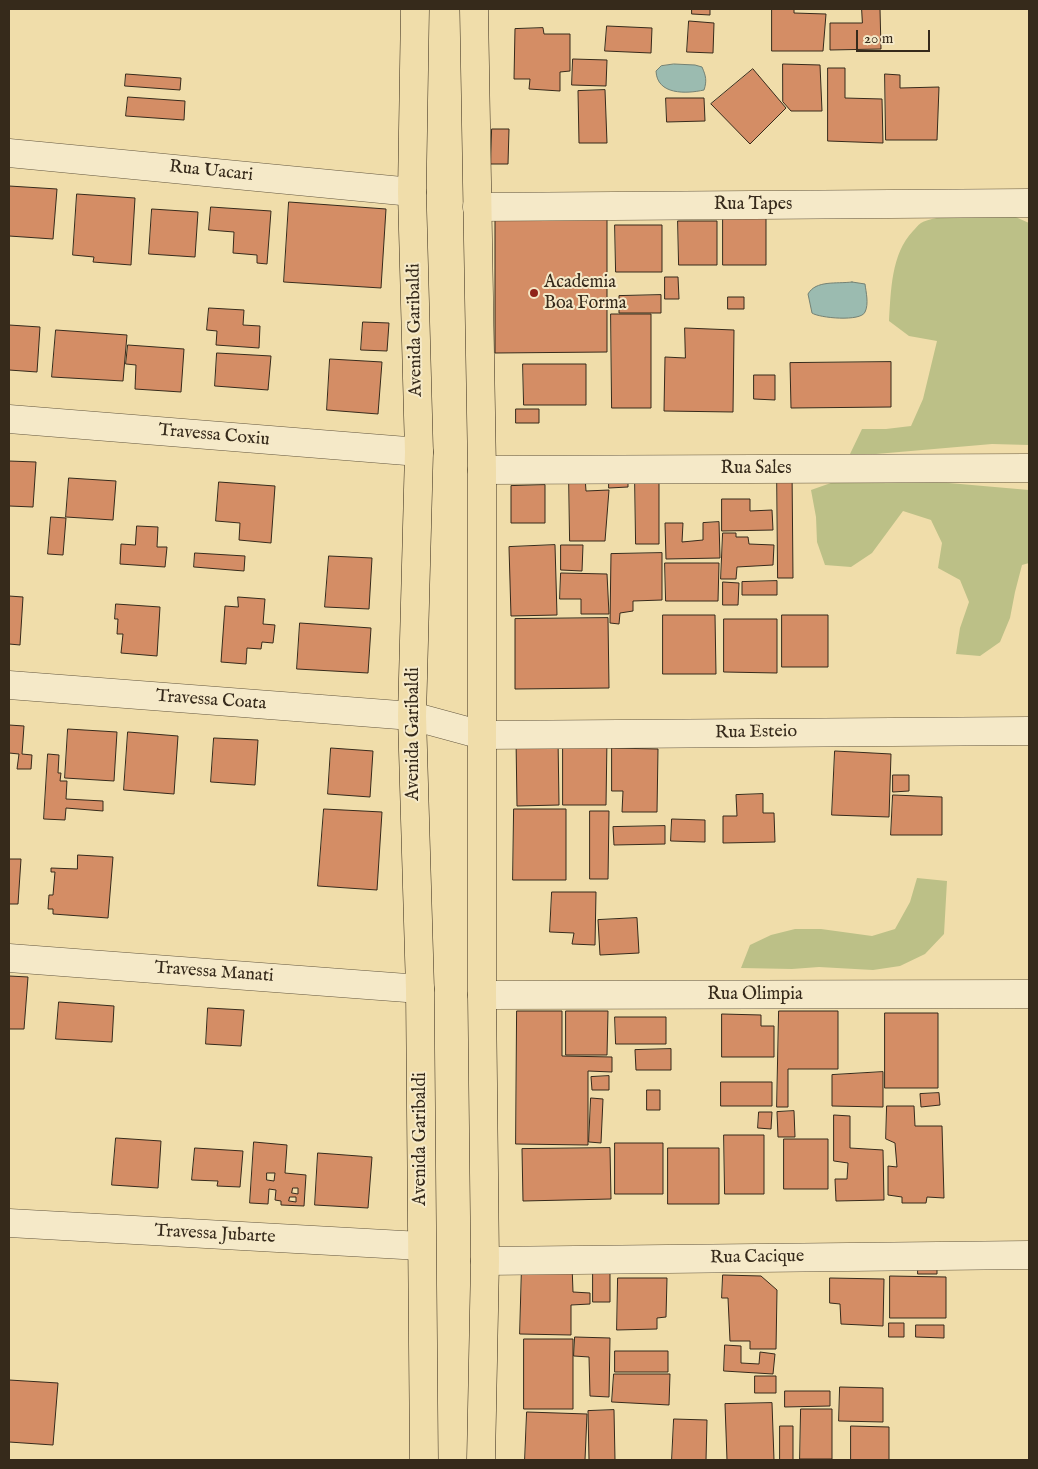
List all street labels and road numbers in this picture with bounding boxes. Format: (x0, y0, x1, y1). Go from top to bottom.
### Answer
street label: Rua Uacari (168, 157, 254, 187)
street label: Rua Tapes (714, 194, 792, 216)
street label: Avenida Garibaldi (404, 263, 428, 397)
street label: Travessa Coxiu (157, 420, 271, 452)
street label: Rua Sales (720, 458, 792, 480)
street label: Avenida Garibaldi (403, 667, 425, 801)
street label: Travessa Coata (155, 686, 267, 716)
street label: Rua Esteio (715, 721, 797, 745)
street label: Travessa Manati (154, 958, 274, 988)
street label: Rua Olimpia (707, 984, 803, 1006)
street label: Avenida Garibaldi (410, 1072, 432, 1206)
street label: Travessa Jubarte (154, 1221, 276, 1249)
street label: Rua Cacique (710, 1246, 804, 1270)

